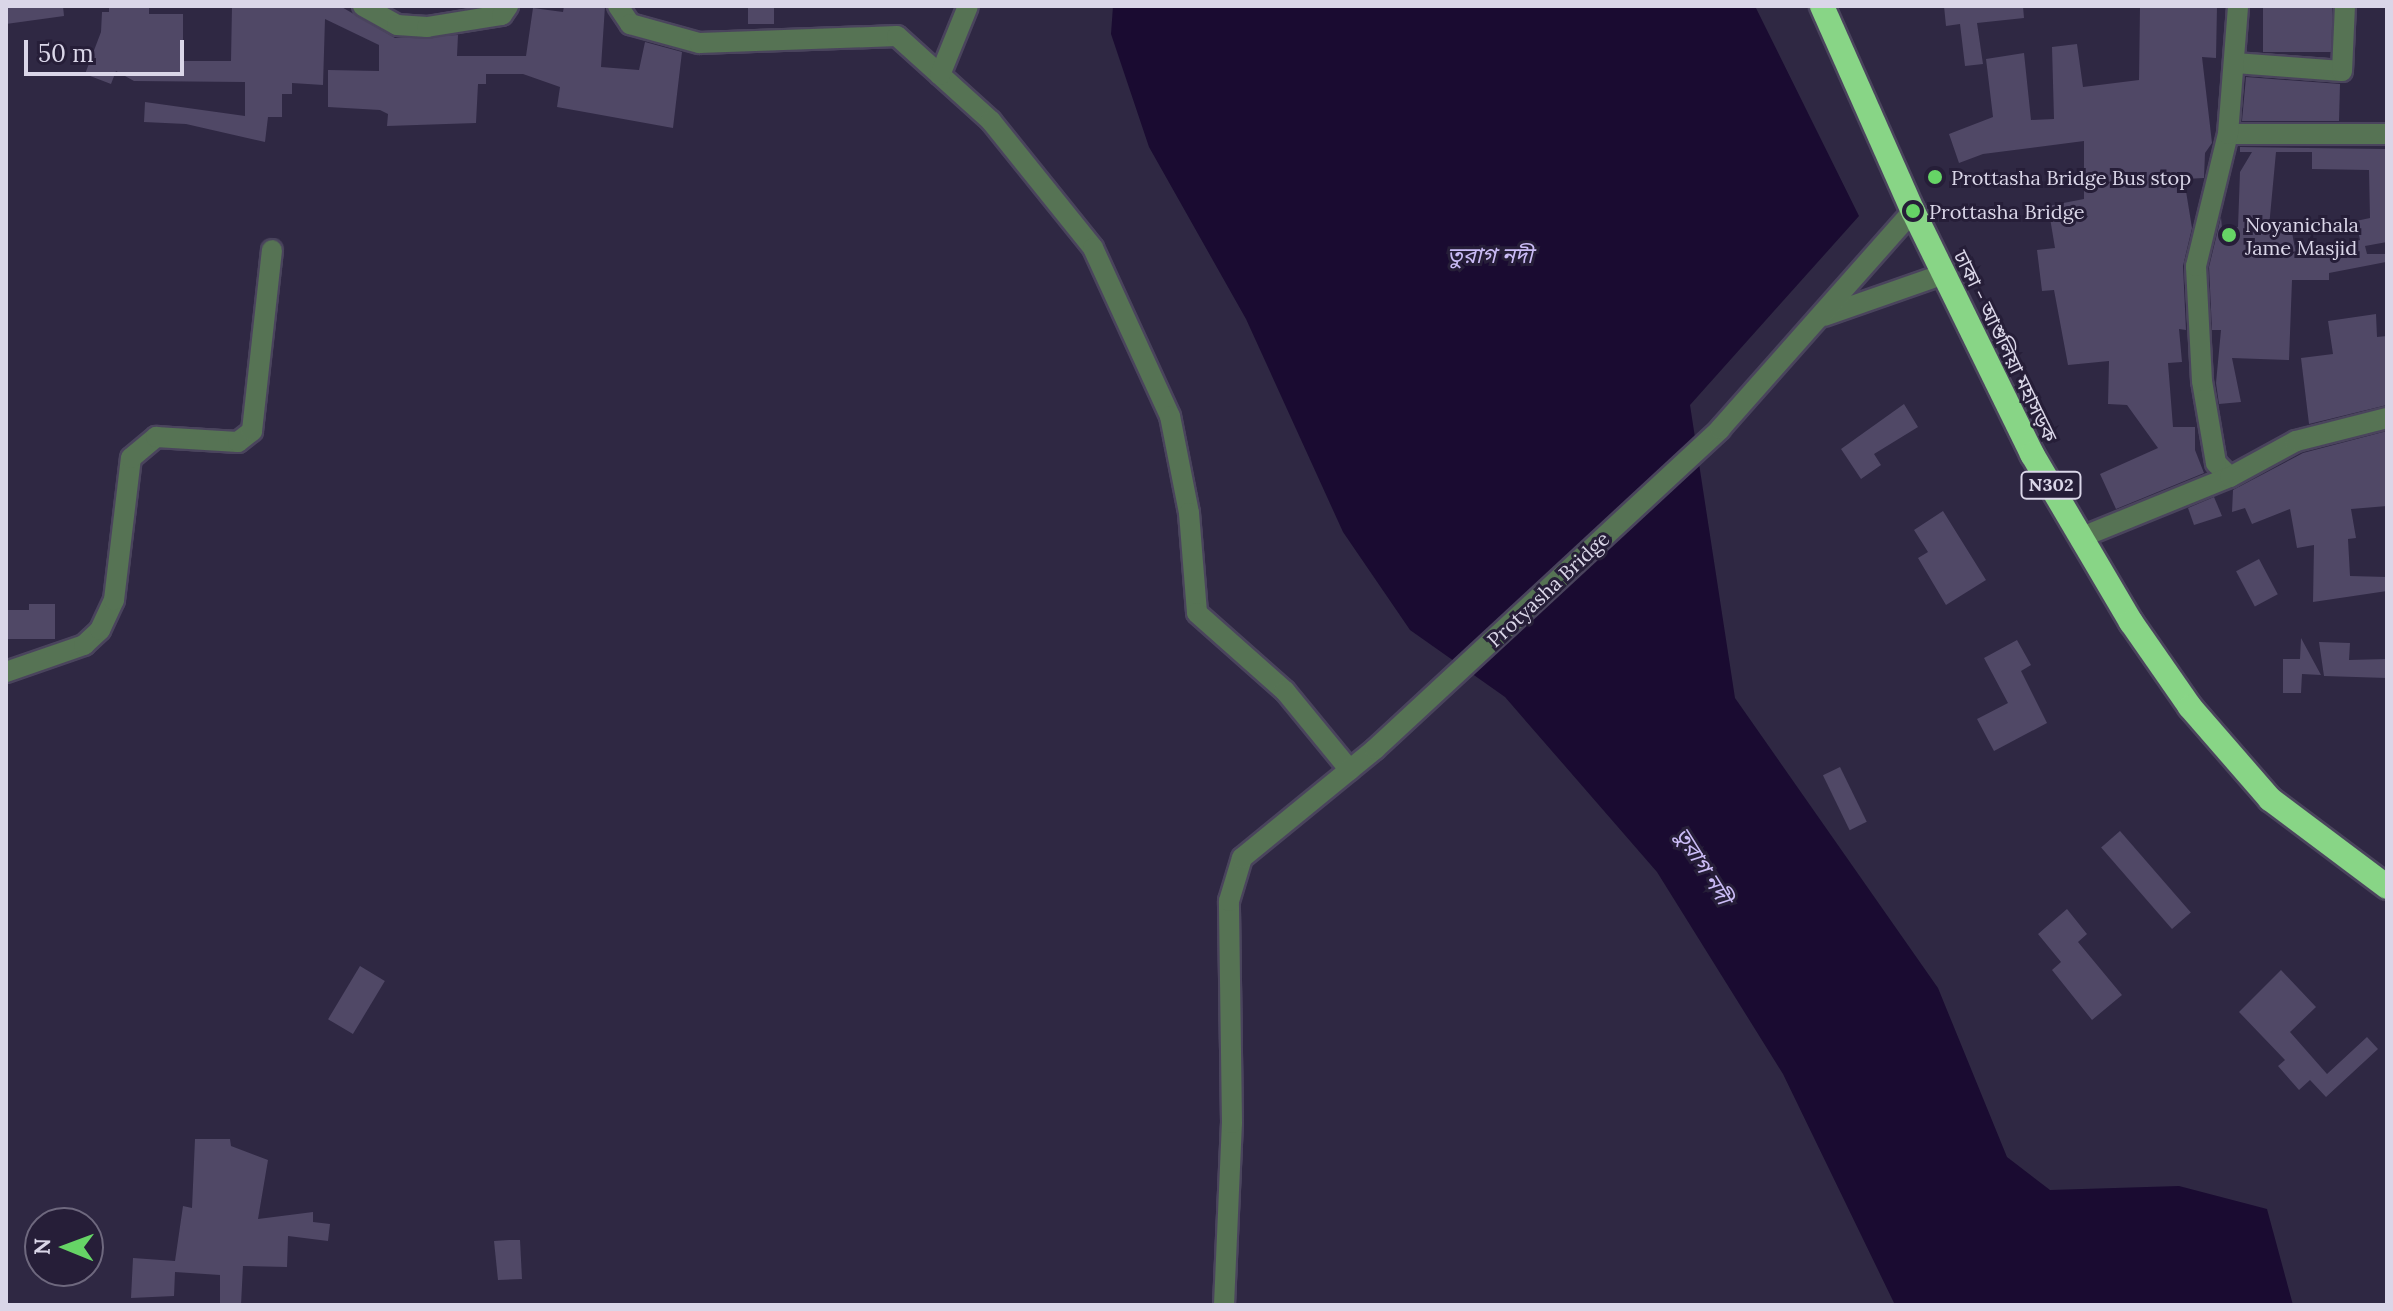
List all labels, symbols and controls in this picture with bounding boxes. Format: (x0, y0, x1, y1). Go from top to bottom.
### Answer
scale bar (28, 24, 188, 74)
text: 50 m (38, 38, 94, 69)
place label: Prottasha Bridge Bus stop (1951, 165, 2191, 189)
marker: Prottasha Bridge Bus stop (1926, 168, 1944, 186)
place label: Prottasha Bridge (1929, 199, 2084, 223)
marker: Prottasha Bridge (1904, 202, 1922, 220)
place label: Noyanichala Jame Masjid (2245, 212, 2359, 259)
marker: Noyanichala Jame Masjid (2220, 226, 2238, 244)
water label: তুরাগ নদী (1447, 243, 1533, 269)
street label: ঢাকা - আশুলিয়া মহাসড়ক (1949, 246, 2063, 446)
road number: N302 (2019, 471, 2083, 499)
street label: Protyasha Bridge (1482, 526, 1614, 652)
water label: তুরাগ নদী (1669, 823, 1737, 909)
north arrow (24, 1207, 104, 1287)
text: N (28, 1238, 56, 1255)

